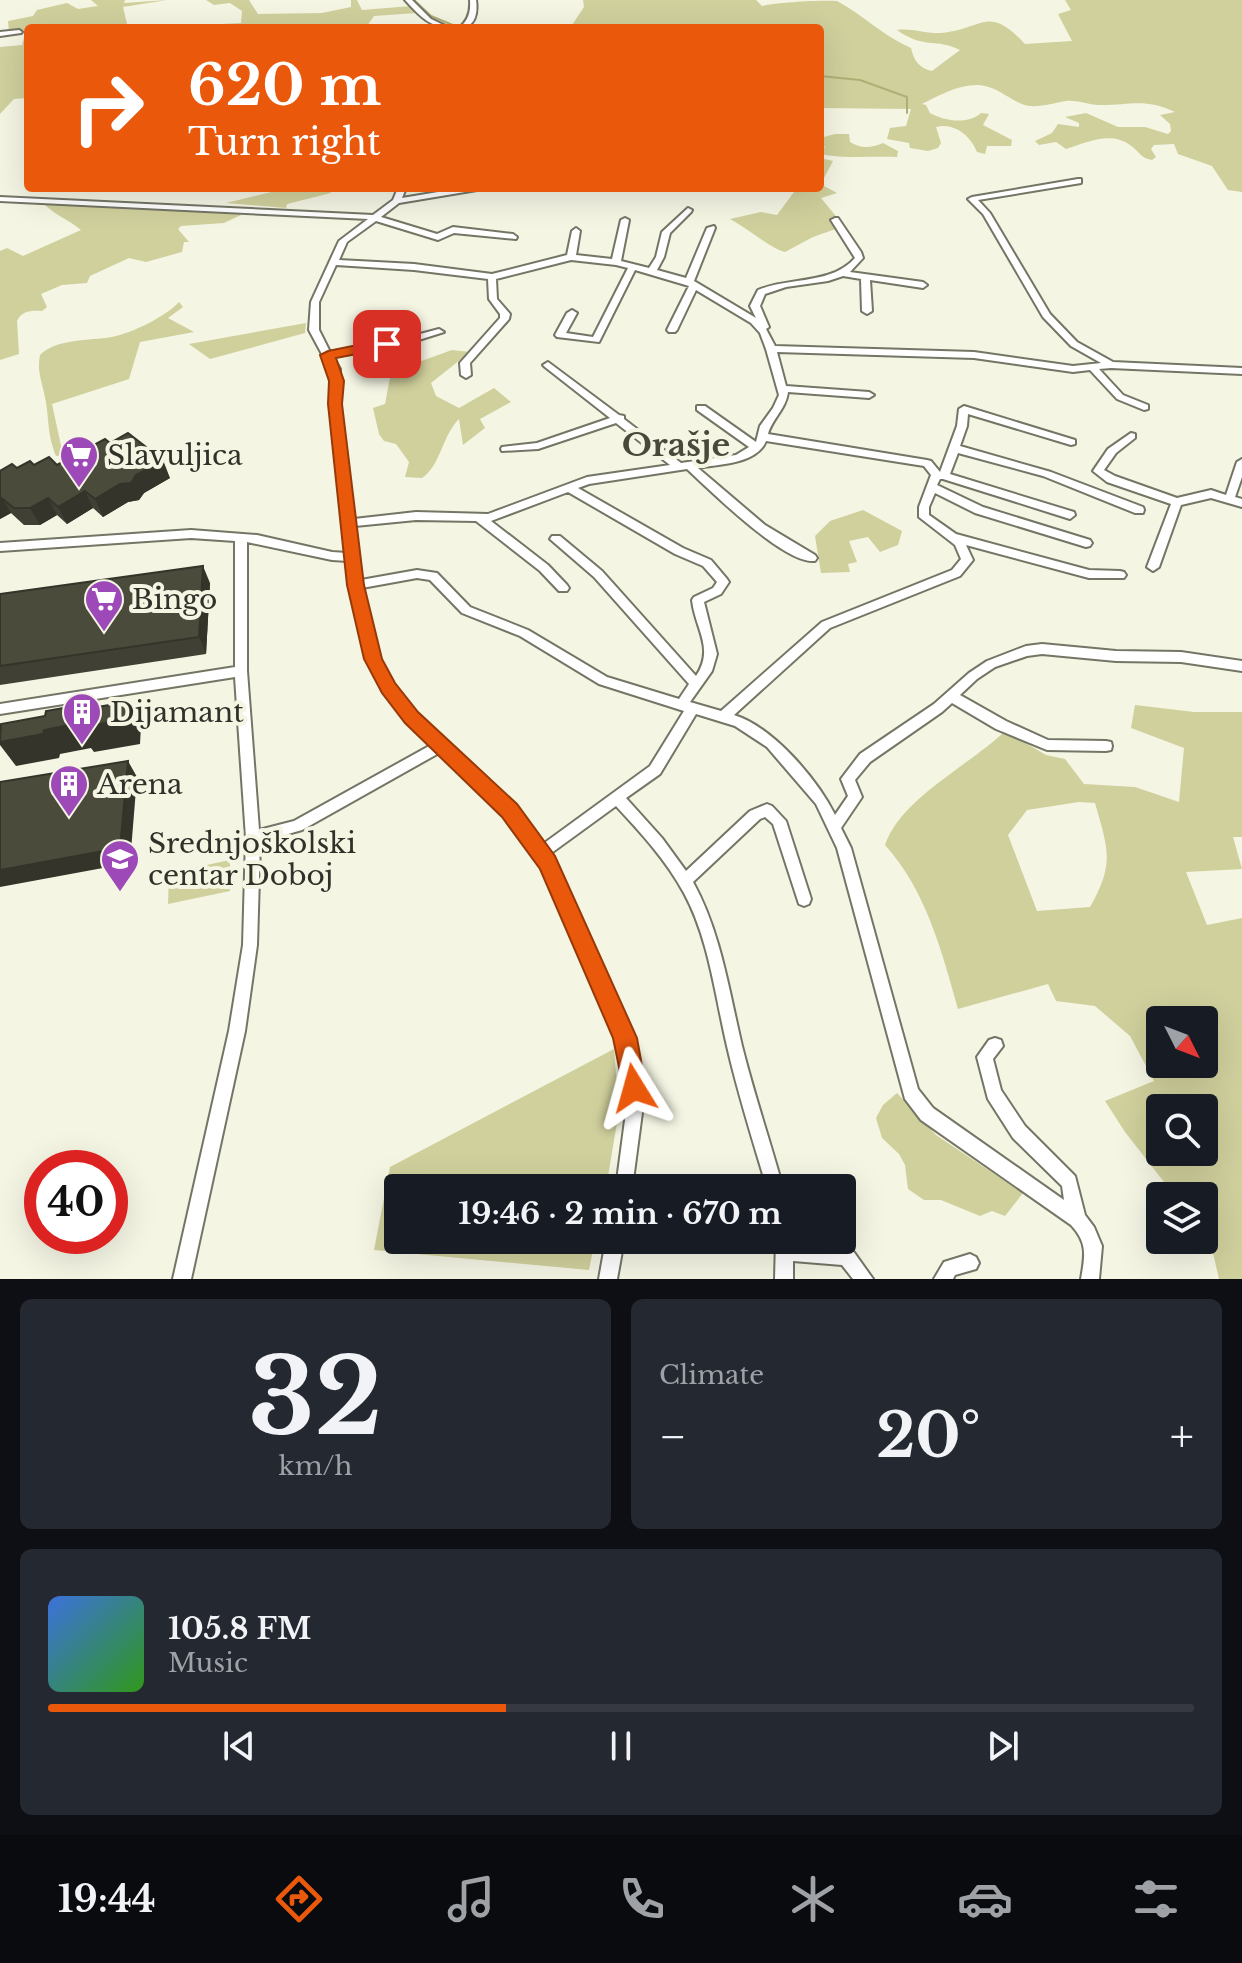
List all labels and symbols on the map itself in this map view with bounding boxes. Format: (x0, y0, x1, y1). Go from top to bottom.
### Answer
pin (353, 310, 421, 378)
district label: Orašje (622, 425, 730, 465)
supermarket icon: Slavuljica (58, 434, 100, 489)
place label: Slavuljica (107, 438, 243, 473)
supermarket icon: Bingo (83, 578, 125, 633)
place label: Bingo (132, 582, 217, 617)
building icon: Dijamant (61, 691, 103, 746)
place label: Dijamant (110, 695, 244, 730)
building icon: Arena (48, 763, 90, 818)
place label: Arena (96, 767, 183, 802)
place label: Srednjoškolski centar Doboj (148, 826, 356, 893)
school or university icon: Srednjoškolski centar Doboj (99, 838, 141, 893)
north arrow (1146, 1006, 1218, 1078)
position arrow (592, 1046, 676, 1130)
speed limit sign: 40 (24, 1150, 128, 1254)

